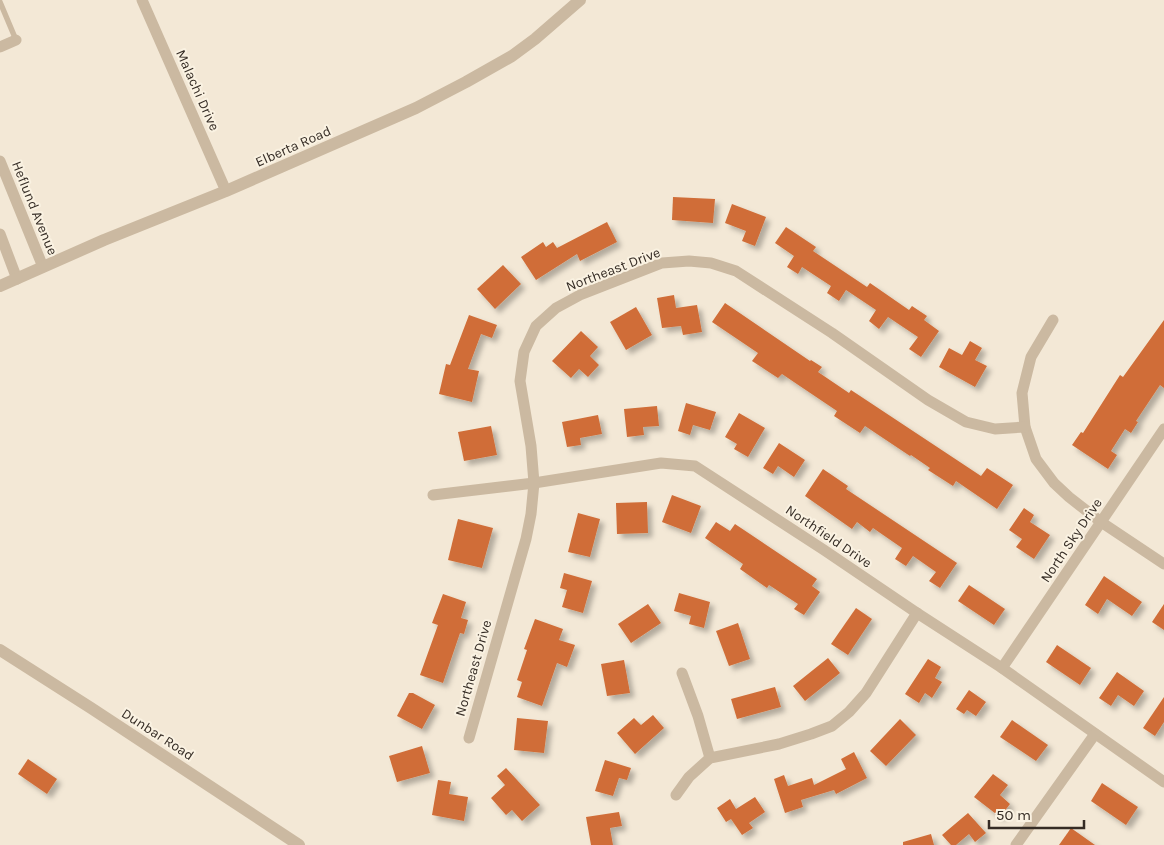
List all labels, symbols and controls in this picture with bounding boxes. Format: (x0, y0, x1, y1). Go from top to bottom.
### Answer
street label: Malachi Drive (172, 47, 223, 133)
street label: Elberta Road (253, 122, 334, 171)
street label: Heflund Avenue (8, 159, 61, 258)
street label: Northeast Drive (564, 244, 663, 295)
street label: North Sky Drive (1037, 495, 1106, 586)
street label: Northfield Drive (782, 501, 875, 572)
street label: Northeast Drive (452, 618, 495, 718)
street label: Dunbar Road (118, 705, 197, 764)
scale bar (989, 798, 1084, 830)
text: 50 m (996, 806, 1031, 824)

